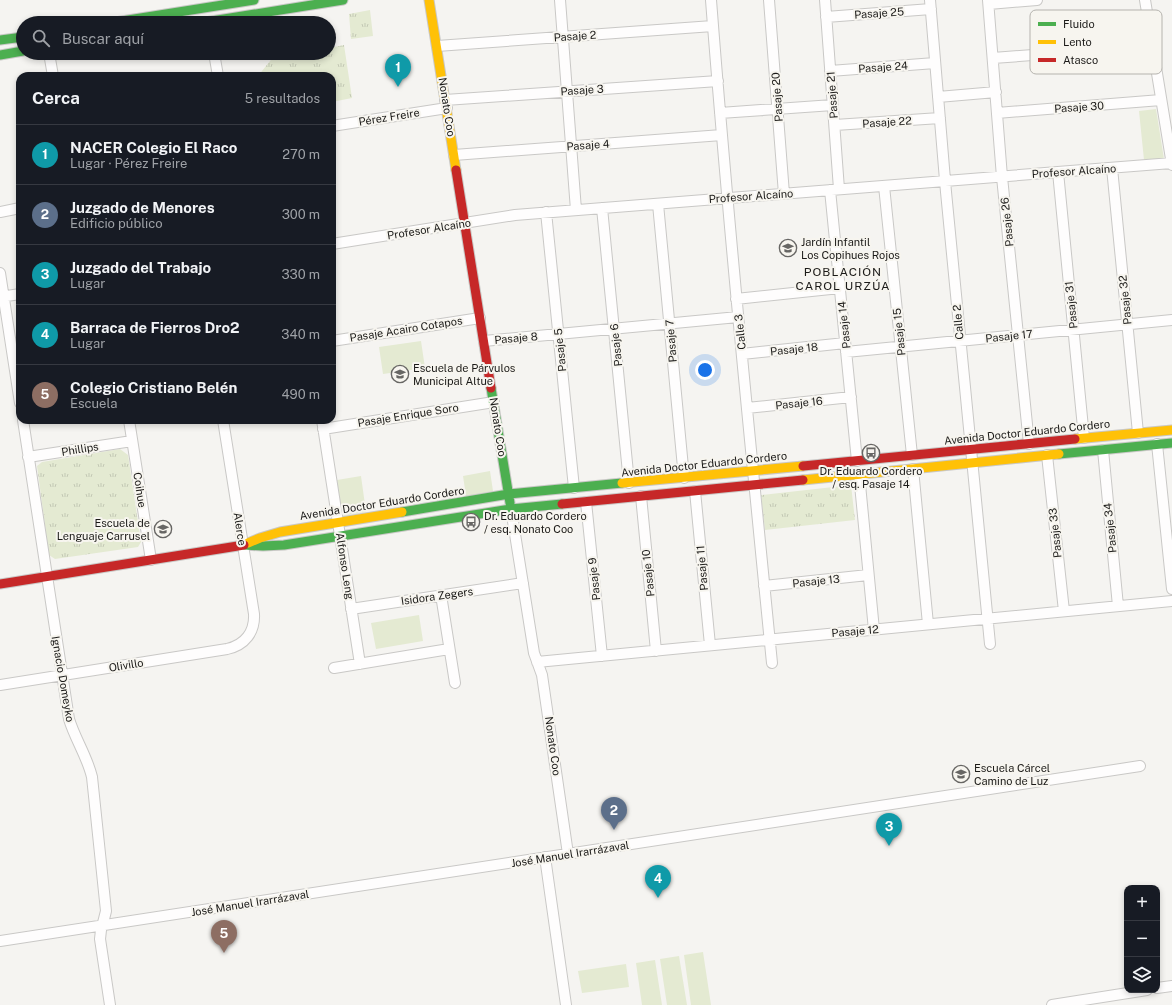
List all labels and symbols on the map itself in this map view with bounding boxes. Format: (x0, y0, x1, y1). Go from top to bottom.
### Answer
street label: Pasaje 25 (854, 5, 904, 21)
legend (1030, 10, 1162, 74)
text: Fluido (1063, 18, 1095, 30)
street label: Pasaje 2 (553, 28, 597, 43)
text: Lento (1063, 36, 1092, 48)
pin: 1 (385, 54, 411, 87)
text: Atasco (1063, 54, 1098, 66)
street label: Pasaje 24 (858, 59, 908, 75)
street label: Pasaje 21 (824, 71, 840, 119)
street label: Pasaje 20 (769, 72, 785, 122)
street label: Nonato Coo (436, 77, 458, 137)
street label: Pasaje 3 (560, 83, 604, 97)
street label: Pasaje 30 (1054, 99, 1105, 115)
street label: Pérez Freire (358, 106, 420, 128)
street label: Pasaje 22 (862, 114, 913, 130)
street label: Pasaje 4 (566, 138, 610, 152)
street label: Profesor Alcaíno (1031, 162, 1117, 180)
street label: Profesor Alcaíno (708, 187, 794, 205)
street label: Pasaje 26 (998, 196, 1016, 247)
street label: Profesor Alcaíno (386, 216, 472, 242)
place label: Jardín Infantil Los Copihues Rojos (801, 236, 900, 261)
school or university icon: Jardín Infantil Los Copihues Rojos (778, 238, 798, 258)
district label: POBLACIÓN CAROL URZÚA (796, 265, 890, 293)
street label: Pasaje 32 (1116, 274, 1134, 325)
street label: Pasaje 31 (1063, 281, 1079, 329)
street label: Pasaje 14 (836, 301, 852, 349)
street label: Calle 2 (950, 304, 966, 340)
street label: Pasaje 15 (891, 308, 907, 356)
street label: Pasaje Acairo Cotapos (349, 314, 464, 344)
street label: Calle 3 (732, 314, 748, 350)
street label: Pasaje 7 (663, 319, 679, 363)
street label: Pasaje 6 (608, 323, 624, 367)
street label: Pasaje 5 (552, 328, 568, 372)
street label: Pasaje 17 (985, 328, 1034, 344)
street label: Pasaje 8 (494, 330, 538, 346)
street label: Pasaje 18 (770, 341, 818, 357)
your location (695, 360, 715, 380)
place label: Escuela de Párvulos Municipal Altue (413, 362, 516, 387)
school or university icon: Escuela de Párvulos Municipal Altue (390, 364, 410, 384)
street label: Pasaje 16 (775, 395, 823, 411)
street label: Nonato Coo (487, 397, 509, 457)
street label: Pasaje Enrique Soro (357, 401, 459, 429)
street label: Avenida Doctor Eduardo Cordero (943, 417, 1111, 447)
street label: Phillips (61, 440, 100, 458)
bus stop icon: Dr. Eduardo Cordero / esq. Pasaje 14 (861, 443, 881, 463)
street label: Avenida Doctor Eduardo Cordero (620, 449, 788, 479)
place label: Dr. Eduardo Cordero / esq. Pasaje 14 (820, 465, 922, 490)
street label: Coihue (131, 472, 149, 508)
street label: Avenida Doctor Eduardo Cordero (299, 484, 465, 522)
street label: Pasaje 34 (1101, 502, 1119, 554)
street label: Pasaje 33 (1046, 507, 1064, 559)
place label: Dr. Eduardo Cordero / esq. Nonato Coo (484, 510, 587, 535)
street label: Alerce (231, 512, 249, 546)
bus stop icon: Dr. Eduardo Cordero / esq. Nonato Coo (461, 512, 481, 532)
place label: Escuela de Lenguaje Carrusel (57, 517, 150, 542)
school or university icon: Escuela de Lenguaje Carrusel (153, 519, 173, 539)
street label: Alfonso Leng (334, 532, 356, 600)
street label: Pasaje 11 (694, 545, 710, 591)
street label: Pasaje 10 (640, 548, 656, 597)
street label: Pasaje 9 (586, 557, 602, 601)
street label: Pasaje 13 (792, 573, 840, 589)
street label: Isidora Zegers (400, 585, 474, 607)
street label: Pasaje 12 (831, 623, 880, 639)
street label: Ignacio Domeyko (50, 635, 76, 723)
street label: Olivillo (108, 656, 144, 674)
street label: Nonato Coo (543, 716, 563, 776)
place label: Escuela Cárcel Camino de Luz (974, 762, 1050, 787)
school or university icon: Escuela Cárcel Camino de Luz (951, 764, 971, 784)
pin: 2 (601, 797, 627, 830)
pin: 3 (876, 813, 902, 846)
street label: José Manuel Irarrázaval (510, 839, 630, 869)
pin: 4 (645, 865, 671, 898)
street label: José Manuel Irarrázaval (190, 888, 310, 918)
pin: 5 (211, 920, 237, 953)

